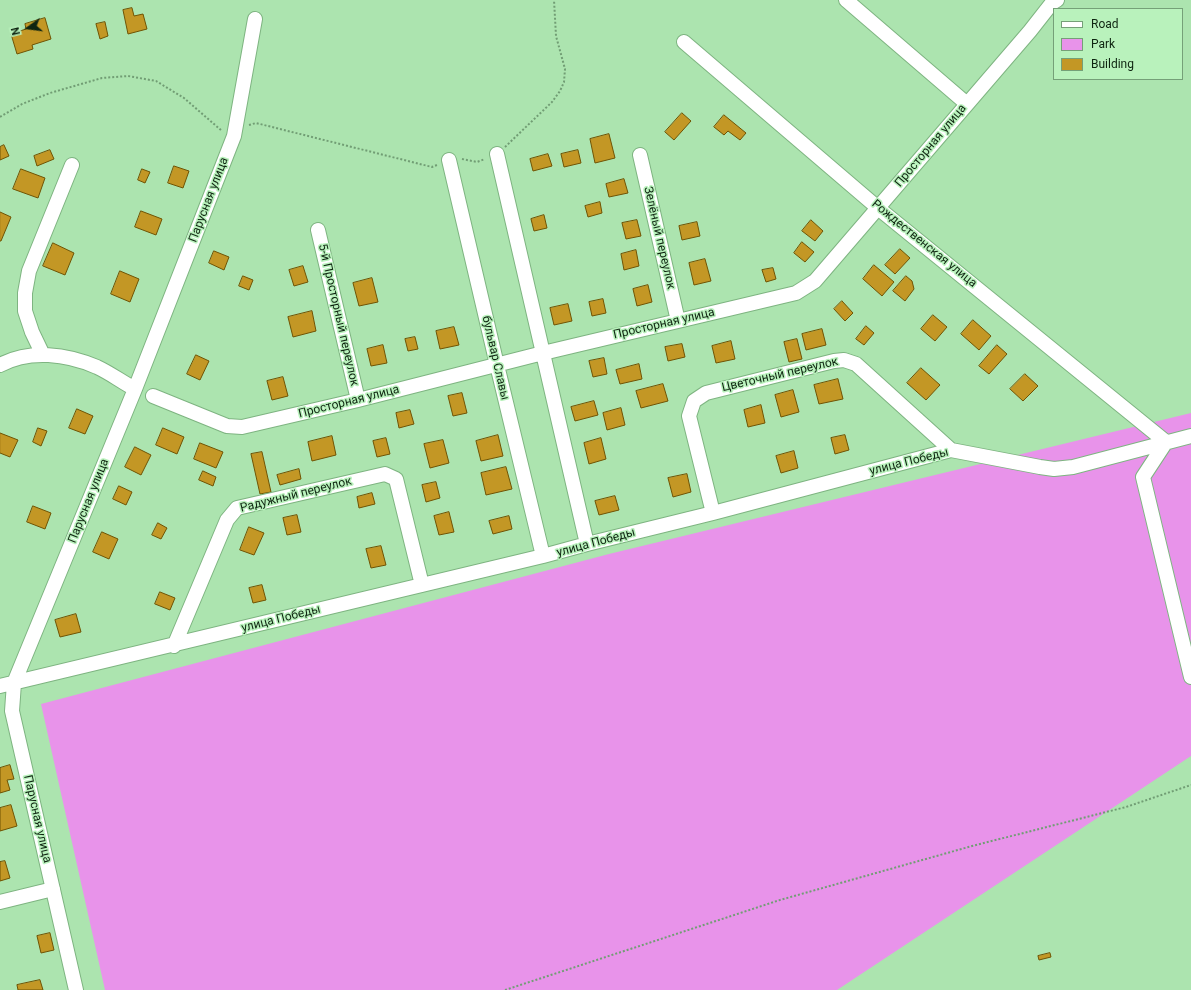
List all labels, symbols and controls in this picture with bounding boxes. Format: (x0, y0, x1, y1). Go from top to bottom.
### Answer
north arrow (8, 8, 48, 48)
legend (1053, 8, 1183, 80)
text: Road (1091, 17, 1119, 31)
text: N (9, 26, 23, 36)
text: Park (1091, 37, 1115, 51)
text: Building (1091, 57, 1134, 71)
street label: Просторная улица (892, 102, 970, 190)
street label: Парусная улица (186, 156, 232, 244)
street label: Зелёный переулок (640, 185, 678, 291)
street label: Рождественская улица (869, 197, 979, 291)
street label: 5-й Просторный переулок (315, 242, 361, 388)
street label: Просторная улица (612, 305, 716, 343)
street label: бульвар Славы (478, 314, 512, 402)
street label: Цветочный переулок (720, 355, 840, 395)
street label: Просторная улица (297, 382, 401, 422)
street label: улица Победы (868, 445, 950, 479)
street label: Парусная улица (66, 457, 112, 545)
street label: Радужный переулок (239, 474, 353, 516)
street label: улица Победы (555, 526, 637, 560)
street label: улица Победы (240, 602, 322, 636)
street label: Парусная улица (20, 774, 54, 864)

